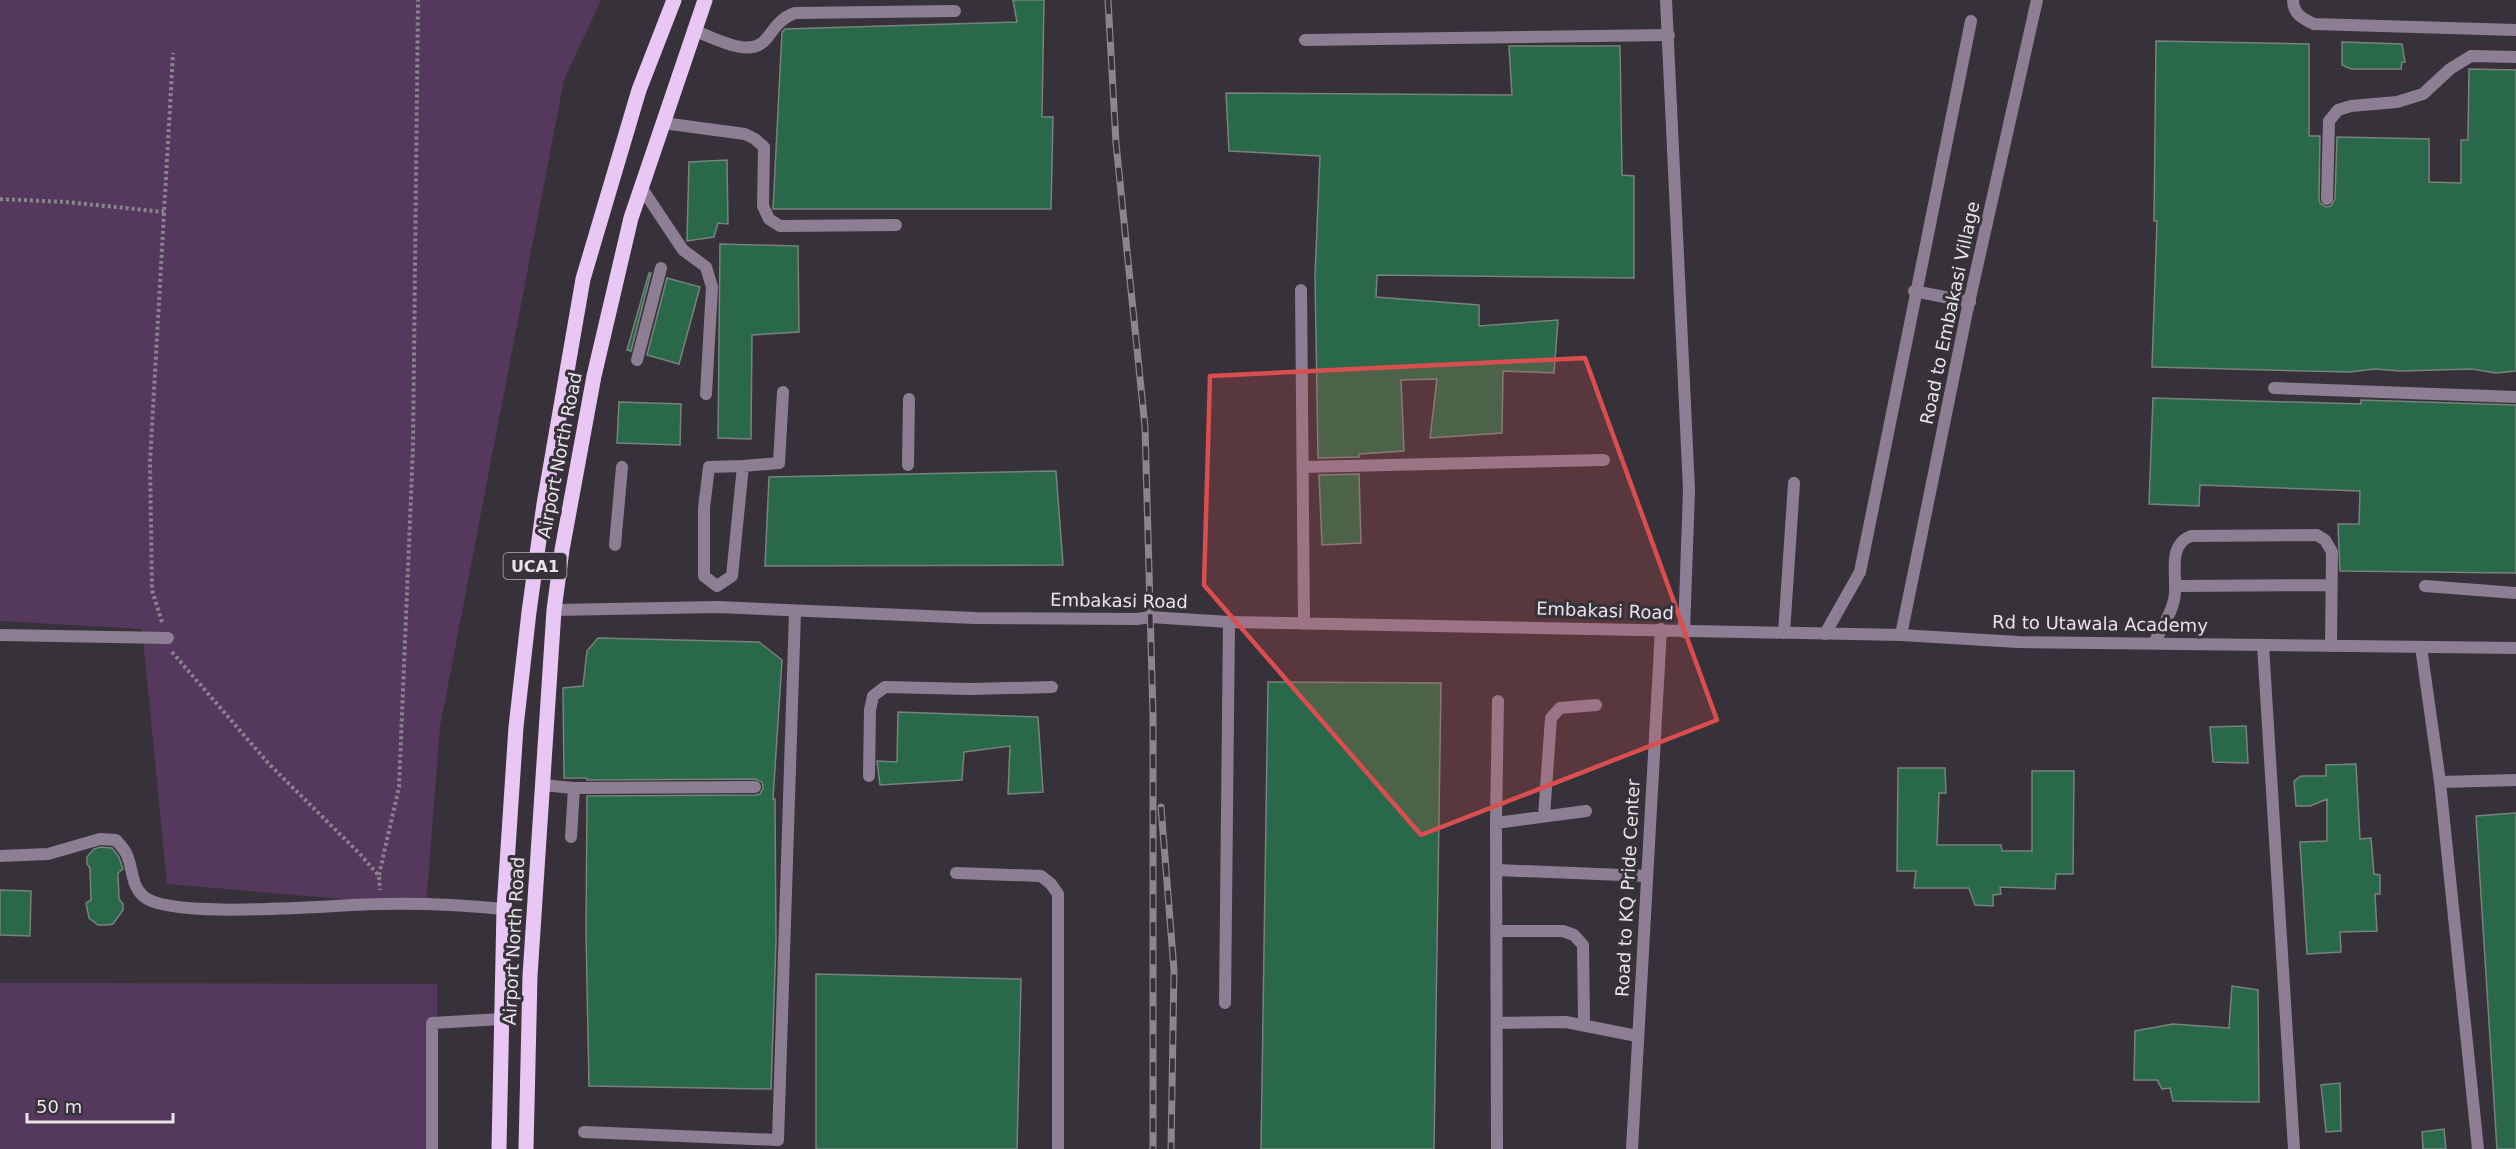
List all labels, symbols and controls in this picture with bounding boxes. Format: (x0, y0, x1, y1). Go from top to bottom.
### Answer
street label: Road to Embakasi Village (1916, 199, 1983, 426)
street label: Airport North Road (533, 370, 586, 540)
road number: UCA1 (504, 553, 566, 579)
street label: Embakasi Road (1050, 589, 1188, 612)
street label: Embakasi Road (1536, 598, 1674, 623)
street label: Rd to Utawala Academy (1992, 611, 2208, 636)
street label: Road to KQ Pride Center (1611, 778, 1644, 997)
street label: Airport North Road (499, 856, 528, 1026)
scale bar (27, 1086, 172, 1124)
text: 50 m (36, 1096, 82, 1117)

